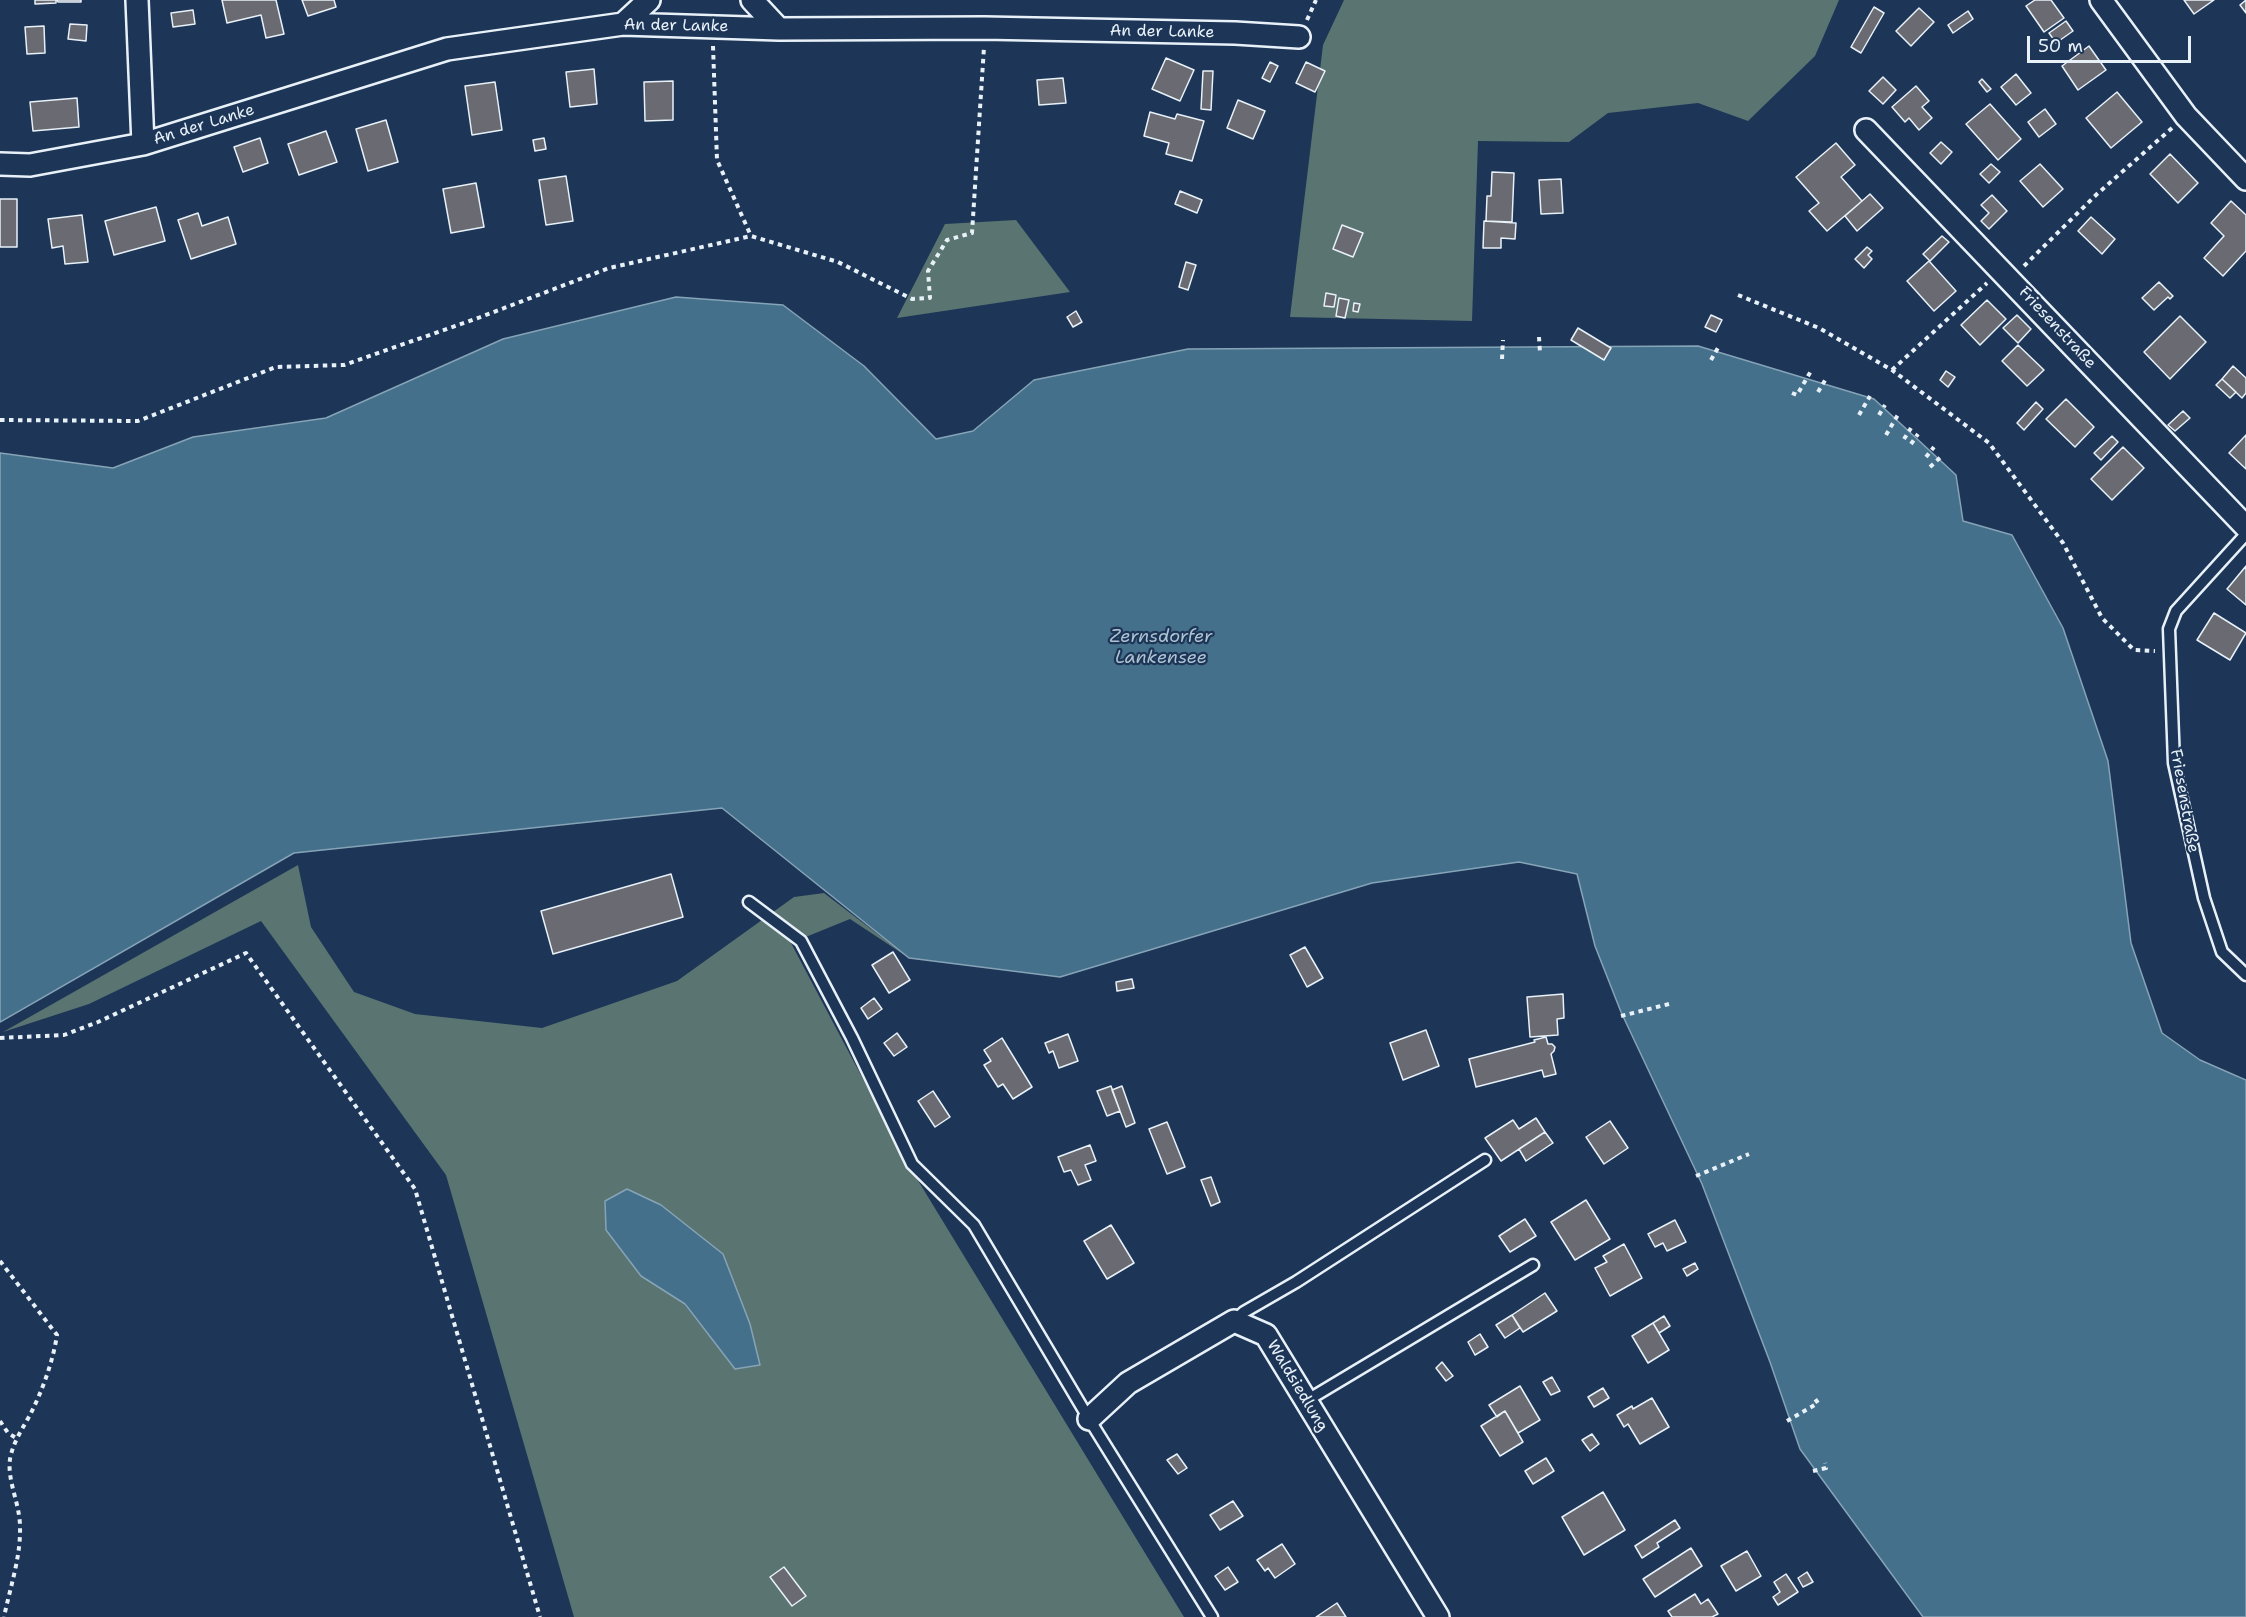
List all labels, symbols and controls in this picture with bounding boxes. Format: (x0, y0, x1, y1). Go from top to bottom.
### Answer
street label: An der Lanke (624, 15, 728, 37)
street label: An der Lanke (1110, 21, 1214, 43)
scale bar (2030, 24, 2194, 62)
text: 50 m (2038, 34, 2083, 58)
street label: An der Lanke (151, 101, 257, 149)
street label: Friesenstraße (2014, 283, 2100, 373)
water label: Zernsdorfer Lankensee (1109, 626, 1213, 668)
street label: Friesenstraße (2165, 748, 2203, 854)
street label: Waldsiedlung (1262, 1337, 1332, 1435)

